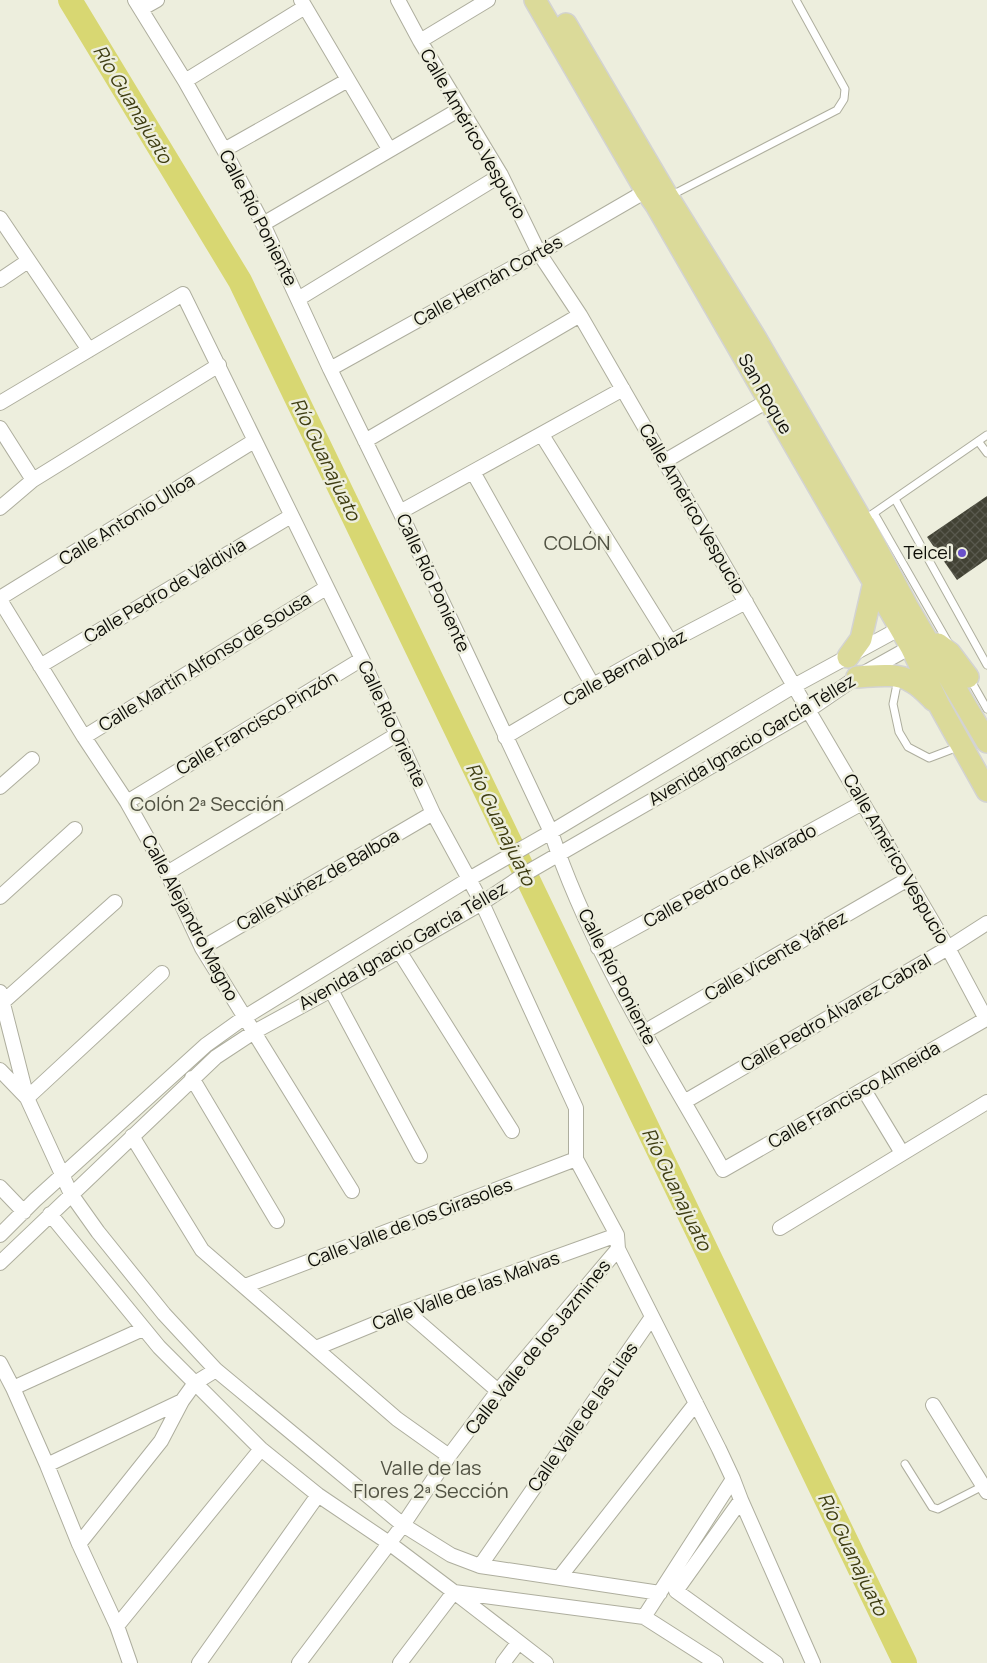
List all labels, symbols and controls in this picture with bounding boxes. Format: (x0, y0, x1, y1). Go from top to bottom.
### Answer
water label: Río Guanajuato (87, 40, 179, 169)
street label: Calle Américo Vespucio (415, 44, 532, 223)
street label: Calle Río Poniente (214, 145, 304, 290)
street label: Calle Hernán Cortés (409, 229, 566, 331)
street label: San Roque (733, 349, 799, 438)
water label: Río Guanajuato (285, 393, 368, 526)
street label: Calle Américo Vespucio (634, 419, 751, 598)
street label: Calle Antonio Ulloa (54, 468, 199, 571)
street label: Calle Río Poniente (391, 510, 476, 656)
district label: COLÓN (544, 529, 610, 556)
street label: Calle Pedro de Valdivia (79, 532, 250, 648)
place label: Telcel (904, 540, 952, 564)
marker: Telcel (956, 547, 968, 559)
street label: Calle Martín Alfonso de Sousa (94, 586, 315, 737)
street label: Calle Bernal Díaz (558, 623, 691, 711)
street label: Calle Río Oriente (353, 656, 433, 791)
street label: Calle Francisco Pinzón (171, 664, 342, 780)
street label: Avenida Ignacio García Téllez (644, 668, 859, 811)
water label: Río Guanajuato (460, 758, 543, 891)
street label: Calle Américo Vespucio (838, 769, 955, 948)
district label: Colón 2ª Sección (130, 790, 284, 817)
street label: Calle Pedro de Alvarado (639, 818, 820, 933)
street label: Calle Núñez de Balboa (232, 823, 403, 936)
street label: Calle Alejandro Magno (137, 830, 245, 1005)
street label: Avenida Ignacio García Téllez (294, 875, 511, 1015)
street label: Calle Río Poniente (573, 904, 663, 1049)
street label: Calle Vicente Yáñez (700, 904, 851, 1006)
street label: Calle Pedro Álvarez Cabral (736, 948, 935, 1077)
street label: Calle Francisco Almeida (763, 1035, 944, 1153)
water label: Río Guanajuato (636, 1123, 719, 1256)
street label: Calle Valle de los Girasoles (304, 1172, 516, 1272)
street label: Calle Valle de las Malvas (369, 1245, 563, 1335)
street label: Calle Valle de los Jazmines (459, 1254, 615, 1439)
street label: Calle Valle de las Lilas (522, 1337, 643, 1496)
district label: Valle de las Flores 2ª Sección (353, 1454, 509, 1504)
water label: Río Guanajuato (812, 1488, 895, 1621)

